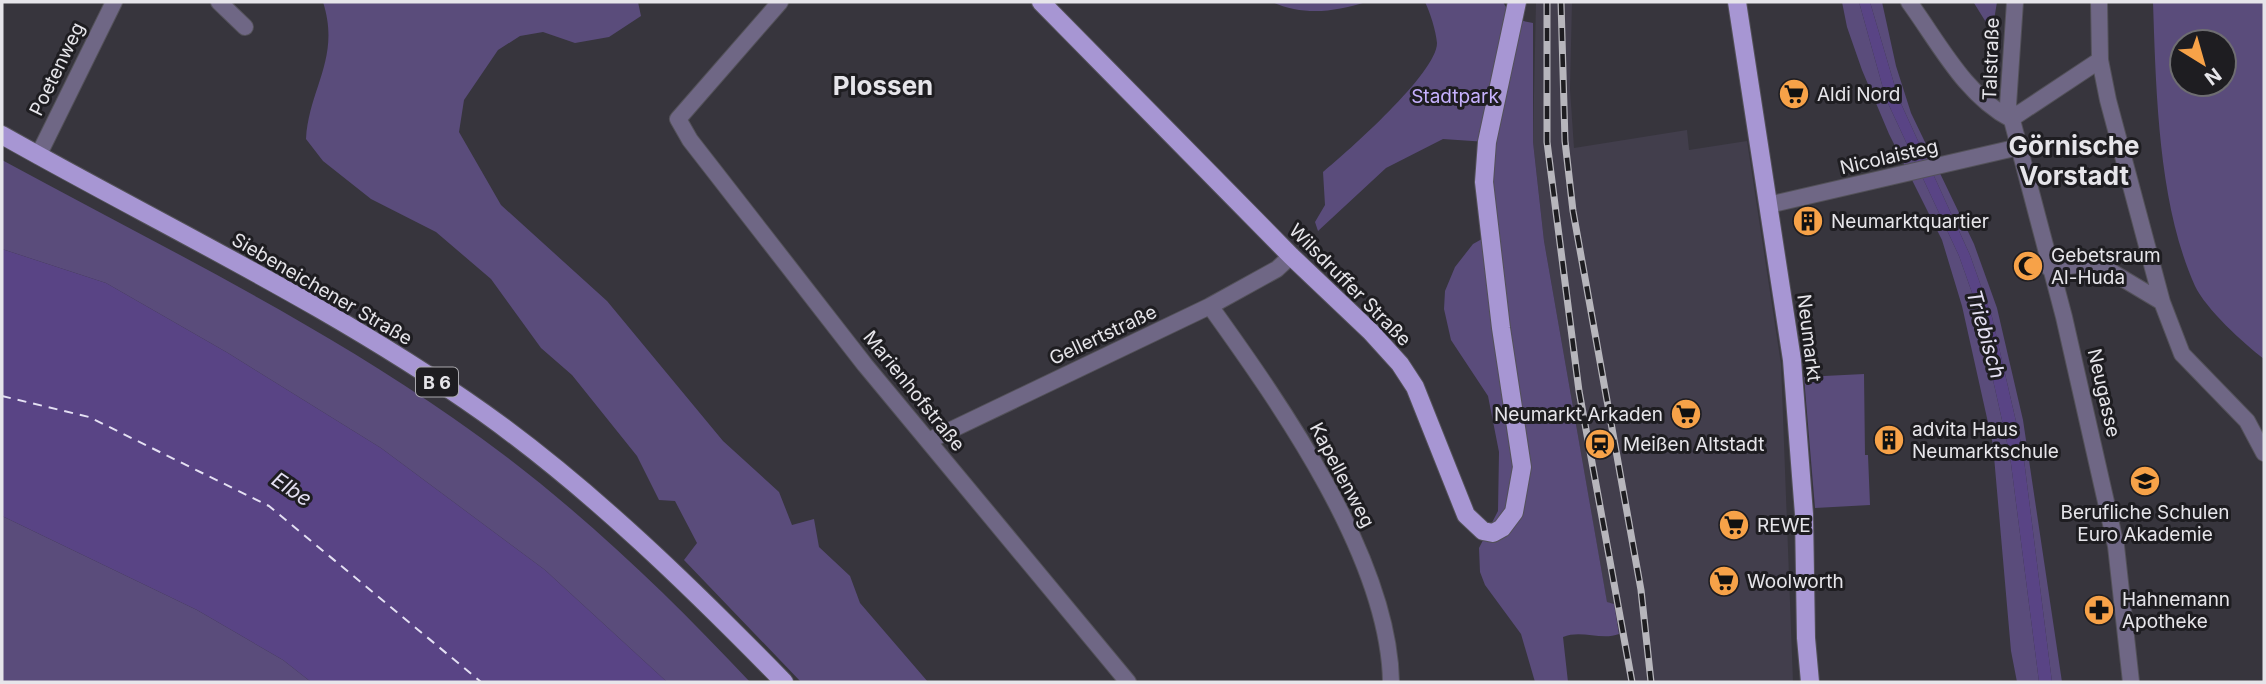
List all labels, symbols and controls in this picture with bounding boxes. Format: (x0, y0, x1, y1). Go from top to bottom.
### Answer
street label: Talstraße (1978, 17, 2004, 101)
street label: Poetenweg (25, 19, 89, 119)
north arrow (2168, 28, 2238, 98)
text: N (2200, 63, 2226, 90)
district label: Plossen (833, 70, 933, 101)
supermarket icon: Aldi Nord (1777, 77, 1811, 111)
place label: Aldi Nord (1817, 83, 1900, 106)
park label: Stadtpark (1411, 85, 1499, 108)
district label: Görnische Vorstadt (2008, 130, 2140, 191)
street label: Nicolaisteg (1838, 135, 1940, 179)
building icon: Neumarktquartier (1791, 204, 1825, 238)
place label: Neumarktquartier (1831, 210, 1989, 233)
street label: Wilsdruffer Straße (1284, 219, 1416, 351)
street label: Siebeneichener Straße (228, 228, 416, 350)
place label: Gebetsraum Al-Huda (2051, 244, 2161, 289)
mosque icon: Gebetsraum Al-Huda (2011, 249, 2045, 283)
water label: Triebisch (1961, 287, 2011, 381)
street label: Neumarkt (1792, 293, 1826, 383)
street label: Gellertstraße (1046, 300, 1160, 370)
street label: Marienhofstraße (858, 326, 970, 456)
street label: Neugasse (2083, 347, 2125, 439)
road number: B 6 (416, 368, 458, 396)
supermarket icon: Neumarkt Arkaden (1669, 397, 1703, 431)
place label: Neumarkt Arkaden (1494, 403, 1663, 426)
place label: advita Haus Neumarktschule (1912, 418, 2059, 463)
street label: Kapellenweg (1305, 419, 1379, 531)
building icon: advita Haus Neumarktschule (1872, 423, 1906, 457)
station icon: Meißen Altstadt (1583, 427, 1617, 461)
place label: Meißen Altstadt (1623, 433, 1764, 456)
school or university icon: Berufliche Schulen Euro Akademie (2128, 464, 2162, 498)
water label: Elbe (267, 467, 317, 511)
place label: Berufliche Schulen Euro Akademie (2060, 501, 2230, 546)
supermarket icon: REWE (1717, 508, 1751, 542)
place label: REWE (1757, 514, 1811, 537)
supermarket icon: Woolworth (1707, 564, 1741, 598)
place label: Woolworth (1747, 570, 1844, 593)
place label: Hahnemann Apotheke (2122, 588, 2230, 633)
pharmacy icon: Hahnemann Apotheke (2082, 593, 2116, 627)

